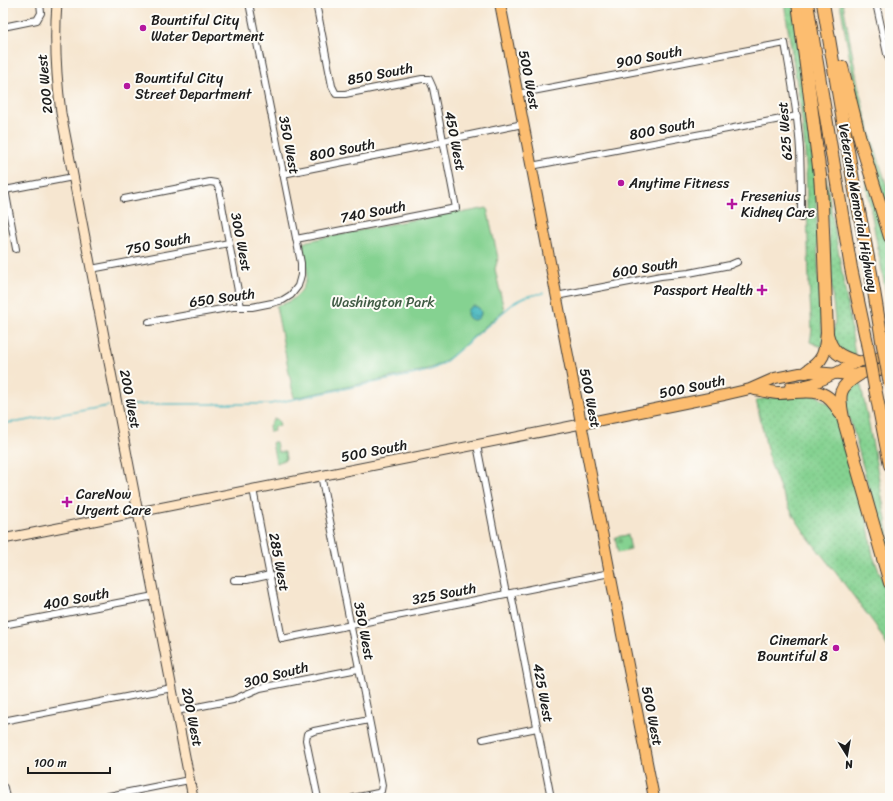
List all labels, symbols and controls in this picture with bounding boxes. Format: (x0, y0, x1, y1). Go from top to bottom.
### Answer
place label: Bountiful City Water Department (151, 8, 265, 49)
marker: Bountiful City Water Department (138, 23, 148, 33)
street label: 900 South (614, 38, 684, 76)
street label: 500 West (511, 48, 547, 112)
street label: 200 West (29, 53, 61, 115)
street label: 850 South (345, 55, 415, 93)
place label: Bountiful City Street Department (135, 66, 253, 107)
marker: Bountiful City Street Department (122, 81, 132, 91)
street label: 625 West (770, 101, 800, 161)
street label: 450 West (437, 109, 473, 173)
street label: 800 South (627, 110, 697, 148)
street label: 350 West (271, 114, 307, 176)
street label: Veterans Memorial Highway (831, 122, 885, 295)
street label: 800 South (307, 131, 377, 169)
place label: Anytime Fitness (628, 171, 730, 196)
marker: Anytime Fitness (616, 178, 626, 188)
place label: Fresenius Kidney Care (741, 184, 815, 225)
street label: 740 South (338, 193, 408, 231)
marker: Fresenius Kidney Care (726, 198, 738, 210)
street label: 300 West (223, 210, 259, 274)
street label: 750 South (123, 225, 193, 263)
street label: 600 South (610, 250, 680, 286)
place label: Passport Health (653, 278, 753, 303)
street label: 650 South (188, 281, 256, 315)
marker: Passport Health (756, 284, 768, 296)
park label: Washington Park (331, 290, 435, 315)
street label: 500 West (572, 366, 608, 430)
street label: 200 West (112, 367, 148, 431)
street label: 500 South (657, 368, 727, 406)
street label: 500 South (339, 432, 409, 470)
place label: CareNow Urgent Care (76, 482, 151, 523)
marker: CareNow Urgent Care (61, 496, 73, 508)
street label: 285 West (261, 531, 297, 593)
street label: 325 South (410, 576, 478, 612)
street label: 400 South (41, 580, 111, 618)
street label: 350 West (346, 600, 382, 662)
place label: Cinemark Bountiful 8 (757, 628, 829, 669)
marker: Cinemark Bountiful 8 (831, 643, 841, 653)
street label: 300 South (241, 654, 311, 696)
street label: 425 West (525, 661, 561, 725)
street label: 500 West (634, 684, 670, 748)
street label: 200 West (174, 685, 210, 749)
north arrow (827, 735, 867, 775)
scale bar (28, 749, 110, 775)
text: 100 m (34, 752, 67, 774)
text: N (843, 754, 855, 774)

